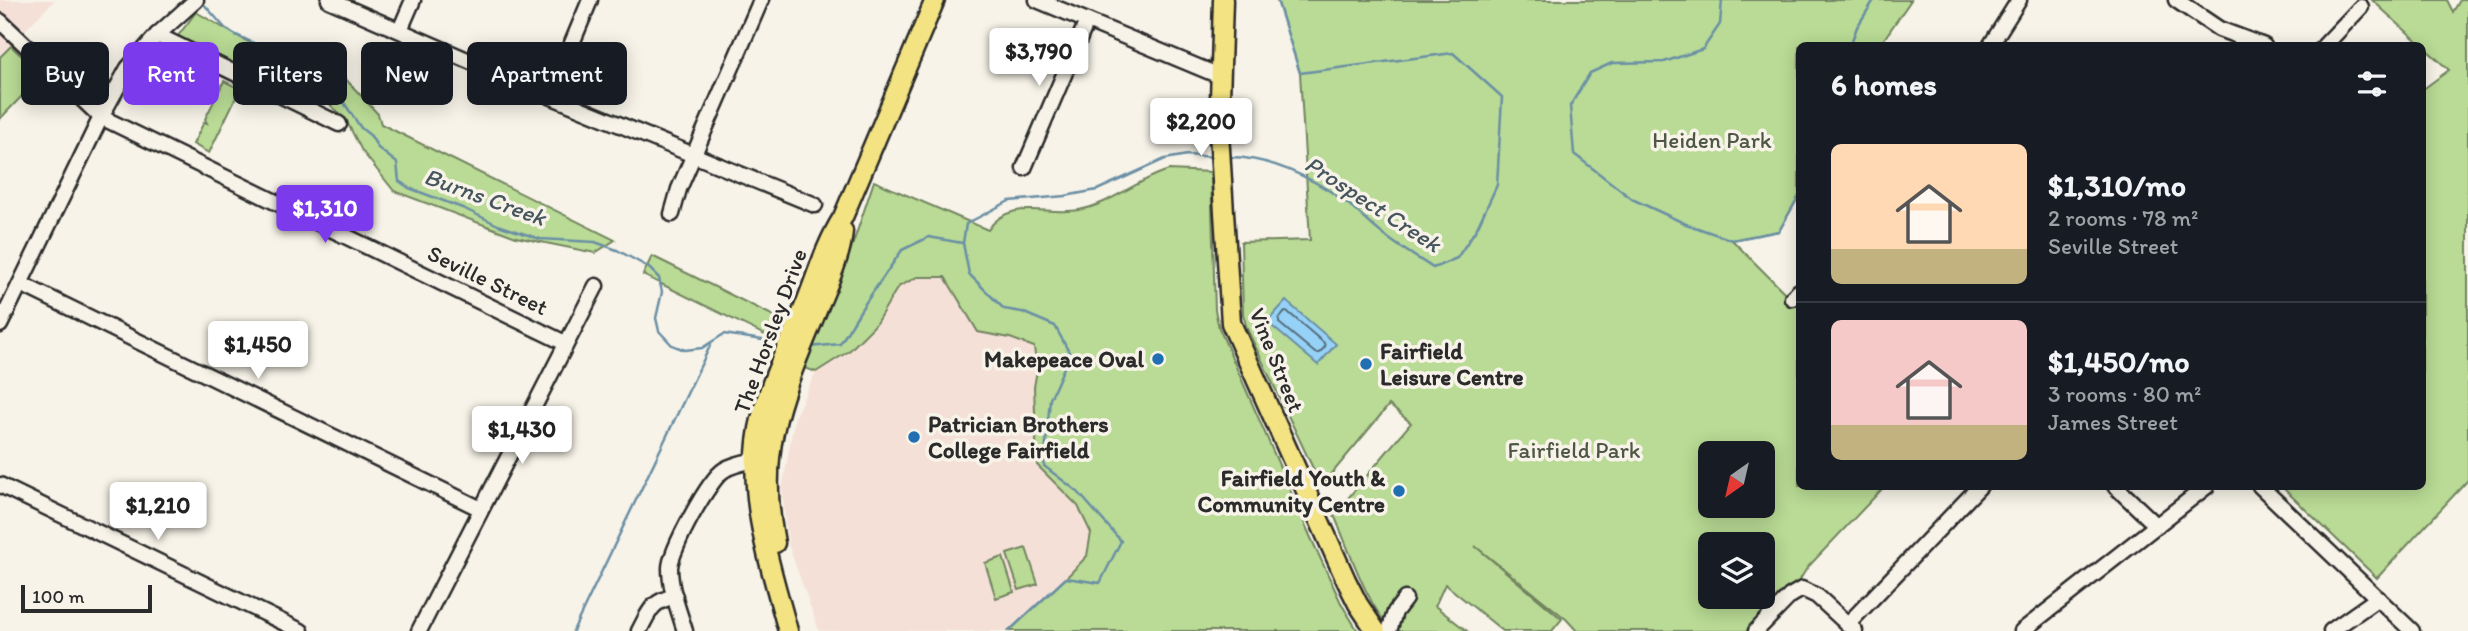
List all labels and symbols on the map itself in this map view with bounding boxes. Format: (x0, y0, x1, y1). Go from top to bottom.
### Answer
pin: $3,790 (982, 28, 1096, 88)
pin: $2,200 (1144, 99, 1258, 158)
park label: Heiden Park (1652, 126, 1772, 154)
water label: Prospect Creek (1300, 149, 1448, 259)
water label: Burns Creek (420, 161, 552, 233)
pin: $1,310 (268, 186, 382, 245)
street label: Seville Street (423, 239, 553, 321)
street label: The Horsley Drive (727, 245, 813, 417)
street label: Vine Street (1243, 304, 1311, 416)
pin: $1,450 (201, 322, 315, 381)
place label: Fairfield Leisure Centre (1380, 337, 1523, 391)
place label: Makepeace Oval (984, 345, 1144, 373)
marker: Makepeace Oval (1150, 351, 1166, 367)
marker: Fairfield Leisure Centre (1358, 356, 1374, 372)
pin: $1,430 (465, 406, 579, 466)
place label: Patrician Brothers College Fairfield (928, 410, 1109, 464)
marker: Patrician Brothers College Fairfield (906, 429, 922, 445)
park label: Fairfield Park (1507, 436, 1641, 464)
north arrow (1698, 441, 1774, 518)
place label: Fairfield Youth & Community Centre (1197, 464, 1385, 518)
pin: $1,210 (101, 482, 215, 542)
marker: Fairfield Youth & Community Centre (1391, 483, 1407, 499)
scale bar (21, 582, 152, 614)

